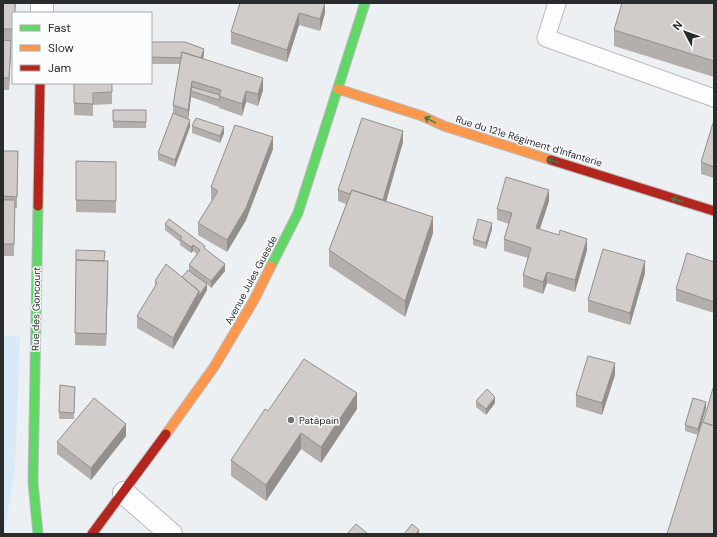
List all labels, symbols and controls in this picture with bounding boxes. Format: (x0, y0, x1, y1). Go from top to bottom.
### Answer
legend (12, 12, 152, 84)
north arrow (665, 12, 705, 52)
text: N (670, 18, 685, 33)
text: Fast (48, 20, 71, 36)
text: Slow (48, 40, 74, 56)
text: Jam (48, 60, 71, 76)
street label: Rue du 121e Régiment d'Infanterie (454, 112, 604, 170)
one-way arrow (424, 115, 436, 123)
one-way arrow (547, 156, 559, 164)
one-way arrow (671, 195, 683, 203)
street label: Avenue Jules Guesde (222, 233, 280, 327)
street label: Rue des Goncourt (29, 267, 43, 351)
place label: Patàpain (299, 414, 339, 427)
marker: Patàpain (286, 415, 296, 425)

